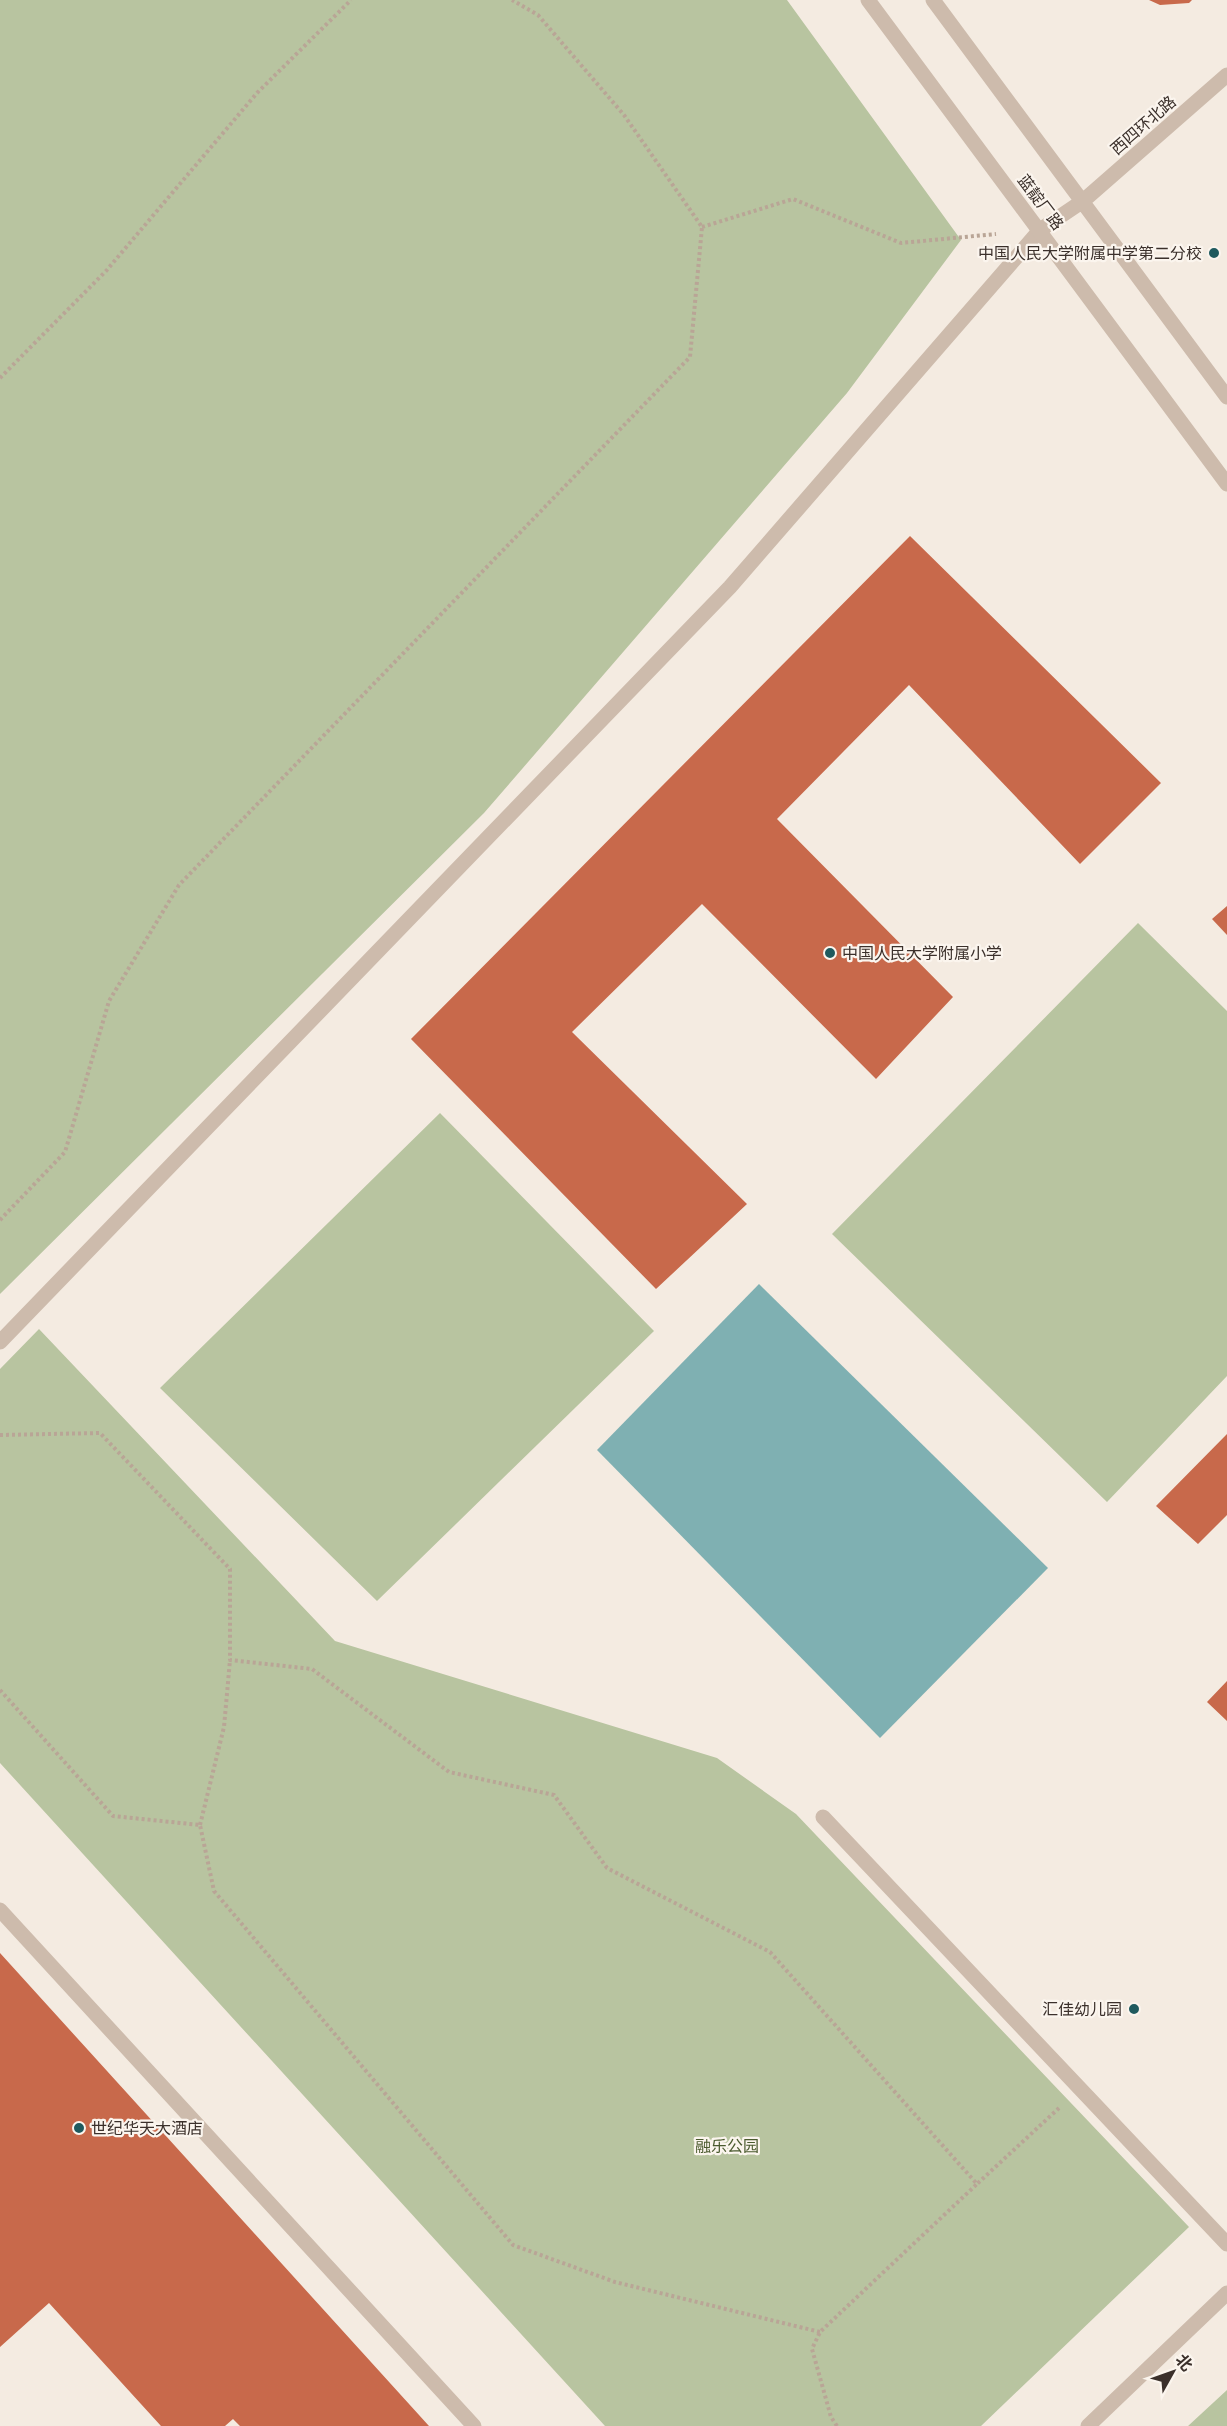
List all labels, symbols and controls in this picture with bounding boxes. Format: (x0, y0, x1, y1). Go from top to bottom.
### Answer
street label: 西四环北路 (1107, 92, 1180, 160)
street label: 蓝靛厂路 (1013, 171, 1067, 234)
place label: 中国人民大学附属中学第二分校 (978, 244, 1202, 264)
marker: 中国人民大学附属中学第二分校 (1207, 246, 1221, 260)
place label: 中国人民大学附属小学 (842, 944, 1002, 964)
marker: 中国人民大学附属小学 (823, 946, 837, 960)
place label: 汇佳幼儿园 (1042, 2000, 1122, 2020)
marker: 汇佳幼儿园 (1127, 2002, 1141, 2016)
place label: 世纪华天大酒店 (91, 2119, 203, 2139)
marker: 世纪华天大酒店 (72, 2121, 86, 2135)
park label: 融乐公园 (695, 2137, 759, 2157)
north arrow (1143, 2342, 1203, 2402)
text: 北 (1171, 2350, 1197, 2376)

